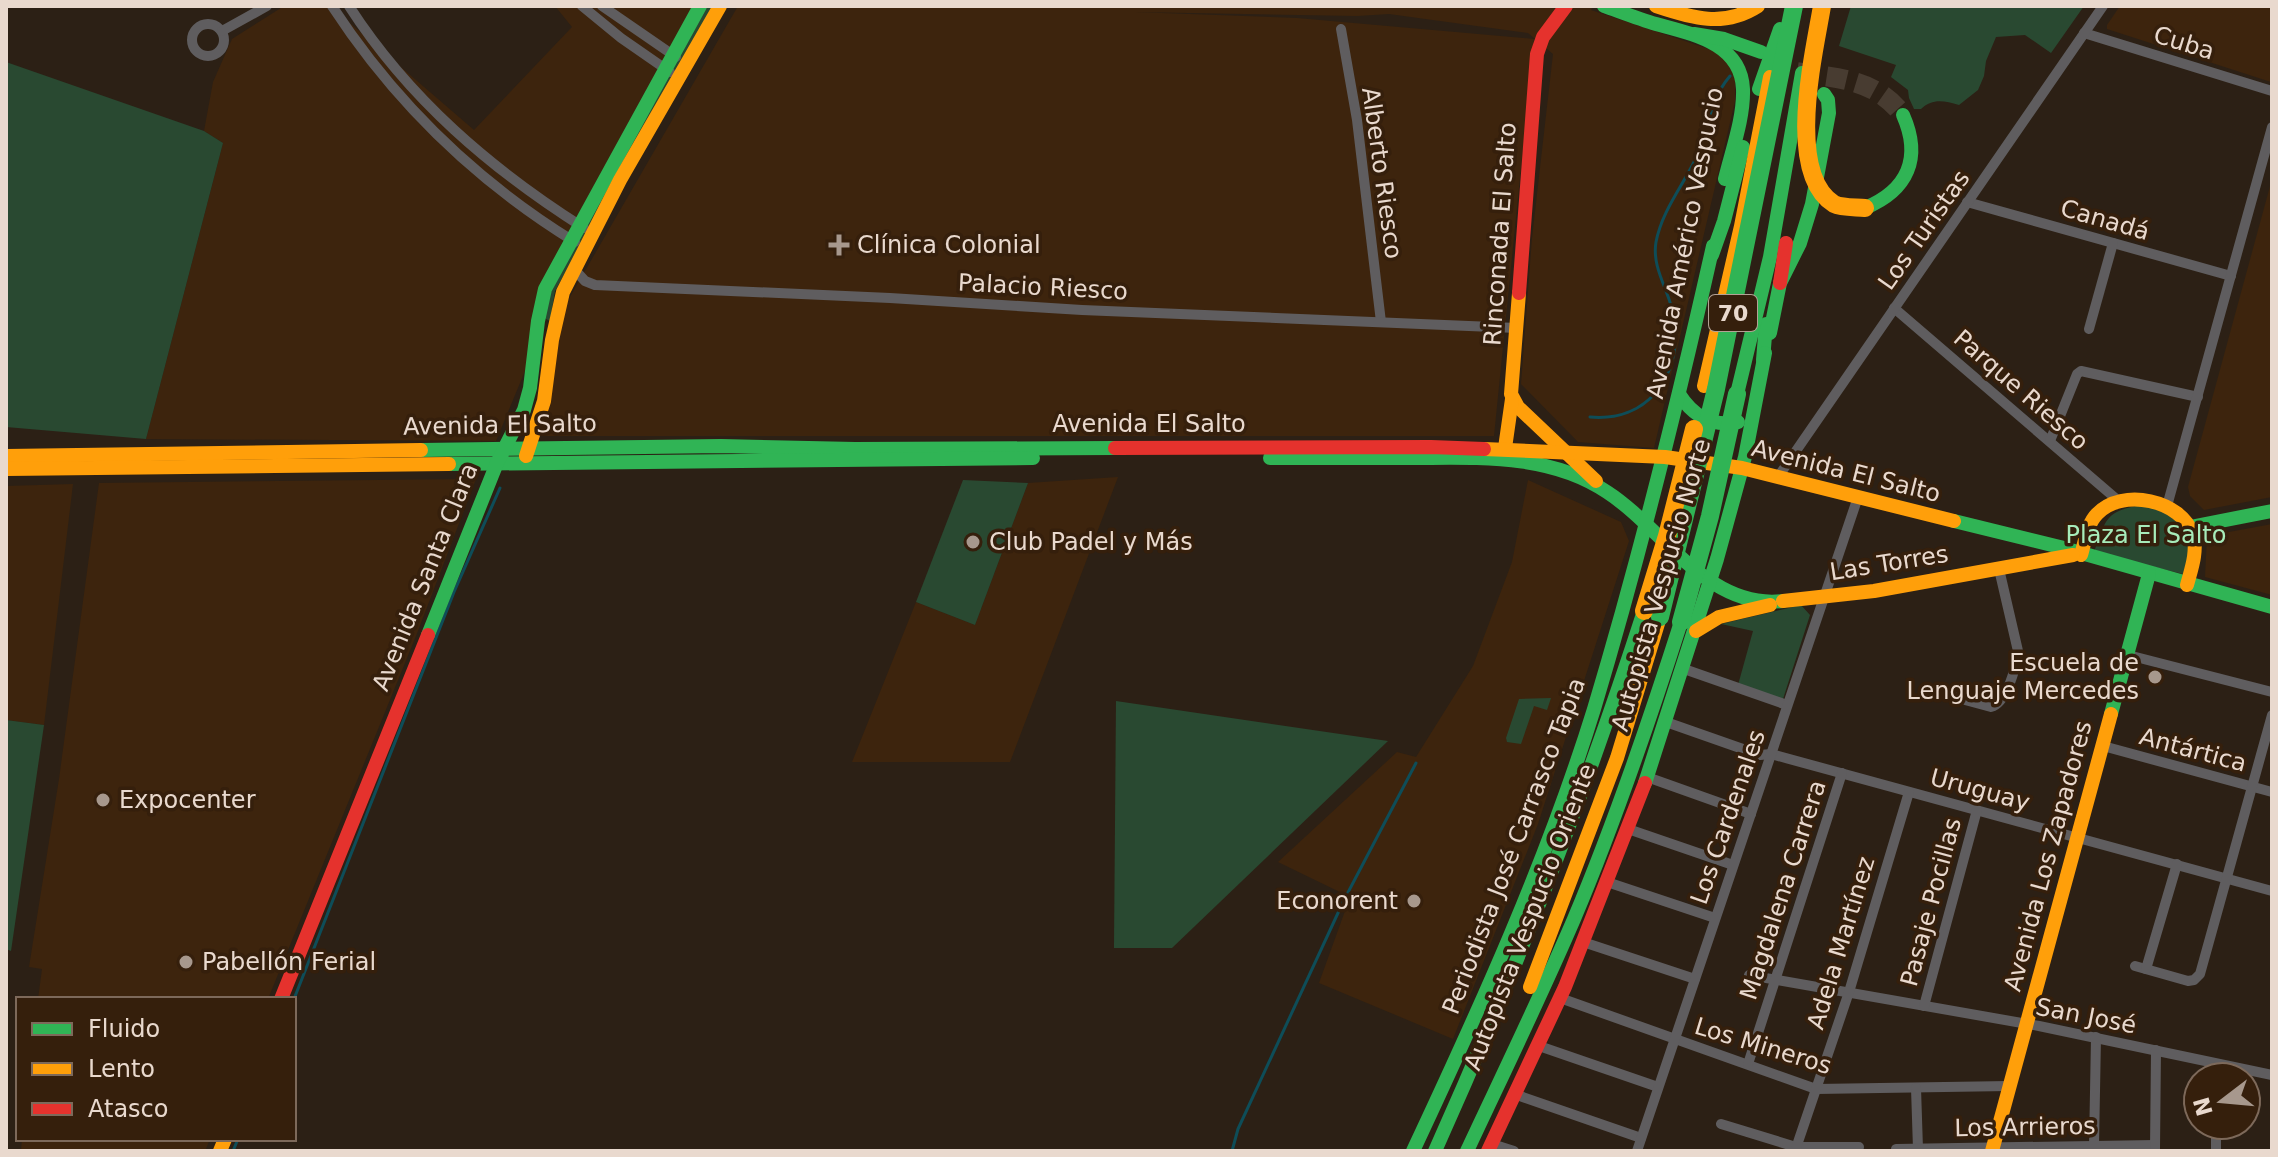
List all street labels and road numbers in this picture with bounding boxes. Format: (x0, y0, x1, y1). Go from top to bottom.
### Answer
street label: Cuba (2150, 21, 2218, 65)
street label: Alberto Riesco (1356, 85, 1408, 261)
street label: Avenida Américo Vespucio (1641, 85, 1729, 401)
street label: Rinconada El Salto (1478, 121, 1522, 347)
street label: Los Turistas (1872, 165, 1976, 295)
street label: Canadá (2057, 194, 2153, 246)
street label: Palacio Riesco (957, 269, 1129, 305)
road number: 70 (1709, 295, 1757, 331)
street label: Parque Riesco (1948, 324, 2094, 456)
street label: Avenida El Salto (403, 409, 597, 441)
street label: Avenida El Salto (1052, 410, 1246, 438)
street label: Avenida El Salto (1749, 434, 1943, 508)
street label: Autopista Vespucio Norte (1606, 436, 1716, 734)
street label: Avenida Santa Clara (366, 459, 484, 695)
street label: Las Torres (1828, 540, 1950, 586)
street label: Periodista José Carrasco Tapia (1437, 674, 1591, 1018)
street label: Avenida Los Zapadores (1998, 718, 2098, 994)
street label: Antártica (2136, 722, 2250, 778)
street label: Los Cardenales (1685, 726, 1771, 908)
street label: Autopista Vespucio Oriente (1459, 760, 1601, 1074)
street label: Uruguay (1927, 763, 2033, 817)
street label: Magdalena Carrera (1734, 777, 1832, 1003)
street label: Pasaje Pocillas (1895, 815, 1967, 989)
street label: Adela Martínez (1801, 853, 1881, 1033)
street label: San José (2033, 993, 2139, 1039)
street label: Los Mineros (1691, 1012, 1835, 1080)
street label: Los Arrieros (1954, 1112, 2096, 1142)

